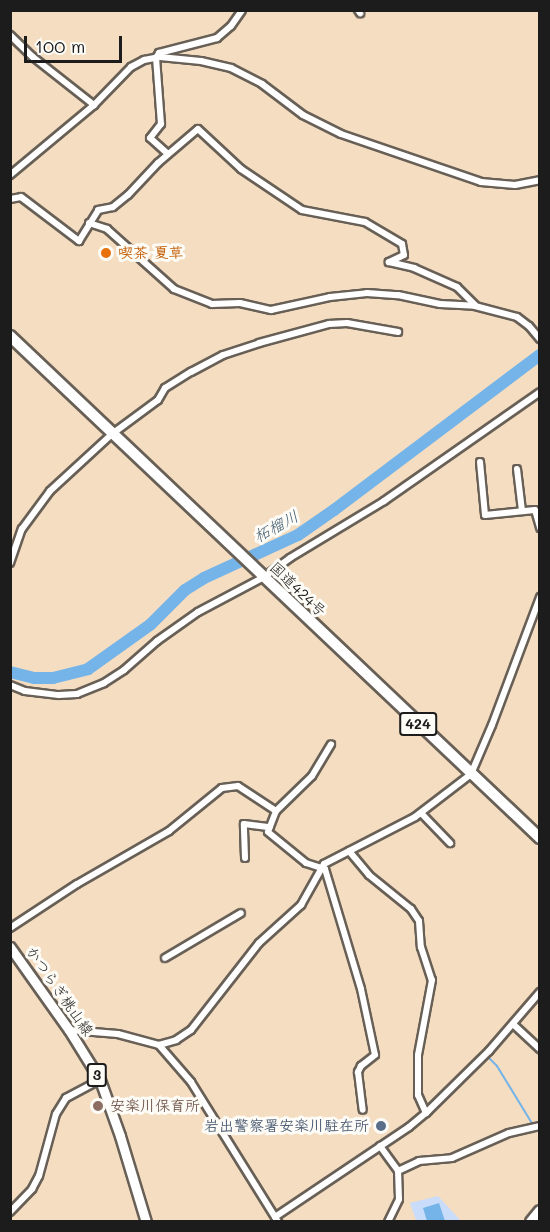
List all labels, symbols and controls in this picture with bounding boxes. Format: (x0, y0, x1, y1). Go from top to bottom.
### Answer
scale bar (27, 24, 124, 62)
text: 100 m (35, 34, 85, 58)
place label: 喫茶 夏草 (118, 244, 183, 262)
marker: 喫茶 夏草 (99, 246, 113, 260)
water label: 柘榴川 (250, 506, 302, 546)
street label: 国道424号 (266, 558, 330, 620)
road number: 424 (398, 713, 438, 735)
street label: かつらぎ桃山線 (23, 943, 97, 1039)
road number: 3 (86, 1064, 108, 1086)
place label: 安楽川保育所 (110, 1097, 200, 1115)
marker: 安楽川保育所 (91, 1099, 105, 1113)
place label: 岩出警察署安楽川駐在所 (204, 1117, 369, 1135)
marker: 岩出警察署安楽川駐在所 (374, 1119, 388, 1133)

